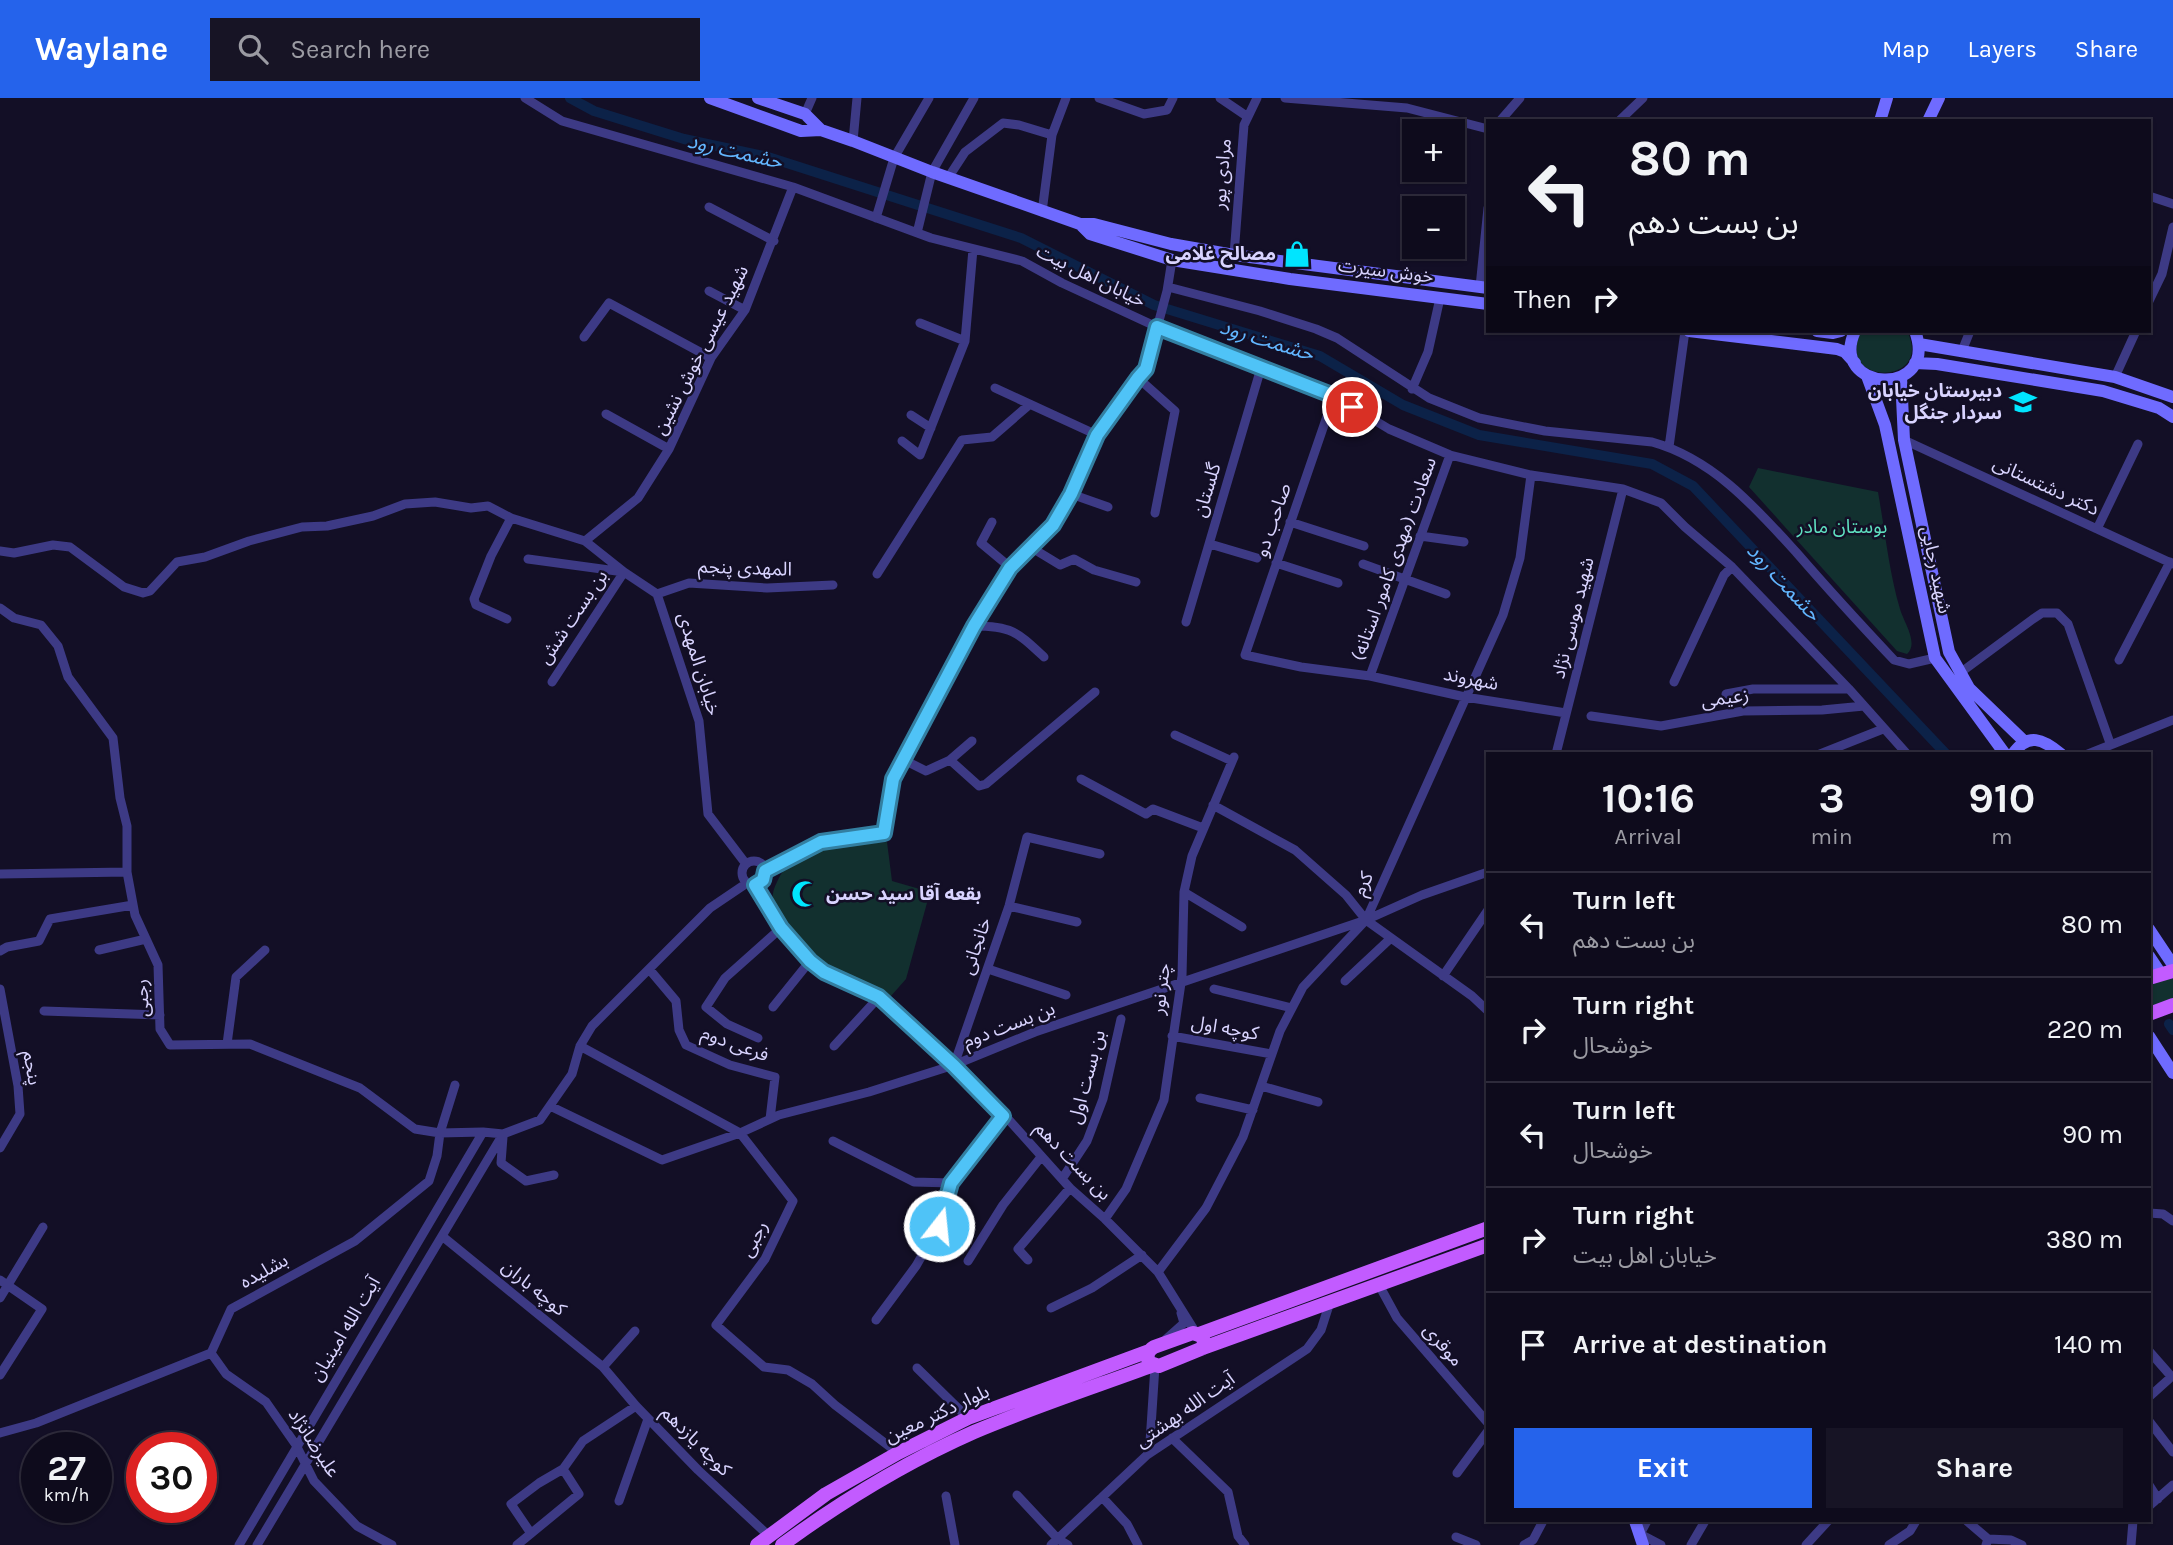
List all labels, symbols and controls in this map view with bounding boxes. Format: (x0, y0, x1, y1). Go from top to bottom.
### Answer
search box (210, 18, 700, 81)
text: Waylane (35, 30, 168, 68)
icon: search (234, 30, 272, 68)
text: Search here (290, 34, 430, 65)
text: Map (1882, 35, 1930, 63)
text: Layers (1968, 35, 2037, 63)
text: Share (2075, 35, 2138, 63)
map controls (1402, 119, 1465, 259)
button: + (1402, 119, 1465, 182)
water label: حشمت رود (685, 128, 786, 174)
text: 80 m (1629, 130, 1751, 187)
street label: مرادی پور (1208, 138, 1237, 212)
icon: left (1514, 147, 1605, 238)
button: − (1402, 196, 1465, 259)
text: بن بست دهم (1629, 204, 1799, 241)
shop icon: مصالح غلامی (1282, 239, 1312, 269)
street label: خیابان اهل بیت (1033, 240, 1149, 312)
place label: مصالح غلامی (1166, 243, 1276, 268)
street label: خوش سیرت (1337, 254, 1435, 288)
street label: شهید عیسی خوش نشین (649, 262, 753, 438)
icon: right (1586, 280, 1624, 318)
text: Then (1514, 284, 1572, 315)
water label: حشمت رود (1217, 314, 1317, 366)
pin (1322, 377, 1382, 437)
place label: دبیرستان خیابان سردار جنگل (1868, 380, 2002, 424)
school or university icon: دبیرستان خیابان سردار جنگل (2008, 387, 2038, 417)
icon: arrive (1333, 388, 1371, 426)
street label: دکتر دشتستانی (1989, 452, 2103, 520)
street label: سعادت (مهدی کامور استانه) (1347, 454, 1441, 664)
street label: گلستان (1188, 459, 1226, 520)
street label: صاحب دو (1250, 480, 1296, 560)
park label: بوستان مادر (1796, 516, 1887, 538)
street label: شهید رجایی (1916, 524, 1956, 616)
water label: حشمت رود (1742, 538, 1826, 626)
street label: المهدی پنجم (697, 555, 792, 584)
street label: شهید موسی نژاد (1547, 555, 1599, 681)
street label: بن بست شش (533, 566, 613, 668)
street label: خيابان المهدی (673, 610, 725, 718)
street label: شهروند (1442, 663, 1500, 695)
street label: زعیمی (1700, 684, 1750, 712)
text: 10:16 (1602, 773, 1695, 823)
text: 3 (1818, 773, 1845, 823)
text: 910 (1968, 773, 2035, 823)
text: Arrival (1615, 823, 1682, 850)
text: min (1810, 823, 1853, 850)
text: m (1991, 823, 2013, 850)
street label: کرم (1348, 868, 1381, 901)
mosque icon: بقعه آقا سید حسن (790, 879, 820, 909)
place label: بقعه آقا سید حسن (826, 882, 982, 905)
text: Turn left (1573, 885, 1675, 916)
icon: left (1514, 906, 1552, 944)
text: 80 m (2061, 909, 2123, 940)
street label: خانجانی (956, 915, 996, 977)
text: بن بست دهم (1573, 927, 1695, 954)
street label: چتر نور (1147, 962, 1176, 1017)
street label: رجبی (130, 979, 154, 1017)
text: Turn right (1573, 990, 1694, 1021)
street label: بن بست دوم (960, 997, 1059, 1055)
street label: کوچه اول (1189, 1011, 1262, 1046)
icon: right (1514, 1011, 1552, 1049)
text: 220 m (2047, 1014, 2123, 1045)
street label: فرعی دوم (697, 1022, 772, 1069)
street label: بن بست اول (1064, 1028, 1110, 1126)
text: خوشحال (1573, 1032, 1653, 1059)
street label: پنجم‌ (15, 1049, 46, 1087)
text: Turn left (1573, 1095, 1675, 1126)
icon: left (1514, 1116, 1552, 1154)
street label: بن بست دهم (1028, 1117, 1116, 1207)
text: 90 m (2062, 1119, 2123, 1150)
text: خوشحال (1573, 1137, 1653, 1164)
position arrow (902, 1189, 976, 1263)
text: Turn right (1573, 1200, 1694, 1231)
street label: رجبی (735, 1217, 773, 1261)
icon: right (1514, 1221, 1552, 1259)
text: 380 m (2046, 1224, 2123, 1255)
text: خیابان اهل بیت (1573, 1242, 1717, 1269)
street label: بشلیده (236, 1249, 292, 1293)
street label: کوچه باران (497, 1255, 572, 1322)
street label: آیت الله امینیان (305, 1271, 386, 1385)
street label: موقری (1418, 1319, 1468, 1371)
icon: arrive (1514, 1326, 1552, 1364)
text: Arrive at destination (1573, 1329, 1827, 1360)
text: 140 m (2054, 1329, 2123, 1360)
street label: آیت الله بهشتی (1131, 1367, 1240, 1452)
street label: بلوار دکتر معین (881, 1380, 993, 1448)
street label: کوچه یازدهم (654, 1401, 736, 1484)
street label: علیرضانژاد (284, 1404, 344, 1482)
button: Exit (1514, 1428, 1812, 1508)
button: Share (1826, 1428, 2123, 1508)
speed limit sign: 30 (126, 1432, 217, 1523)
text: 27 (47, 1448, 86, 1489)
text: km/h (44, 1484, 89, 1506)

